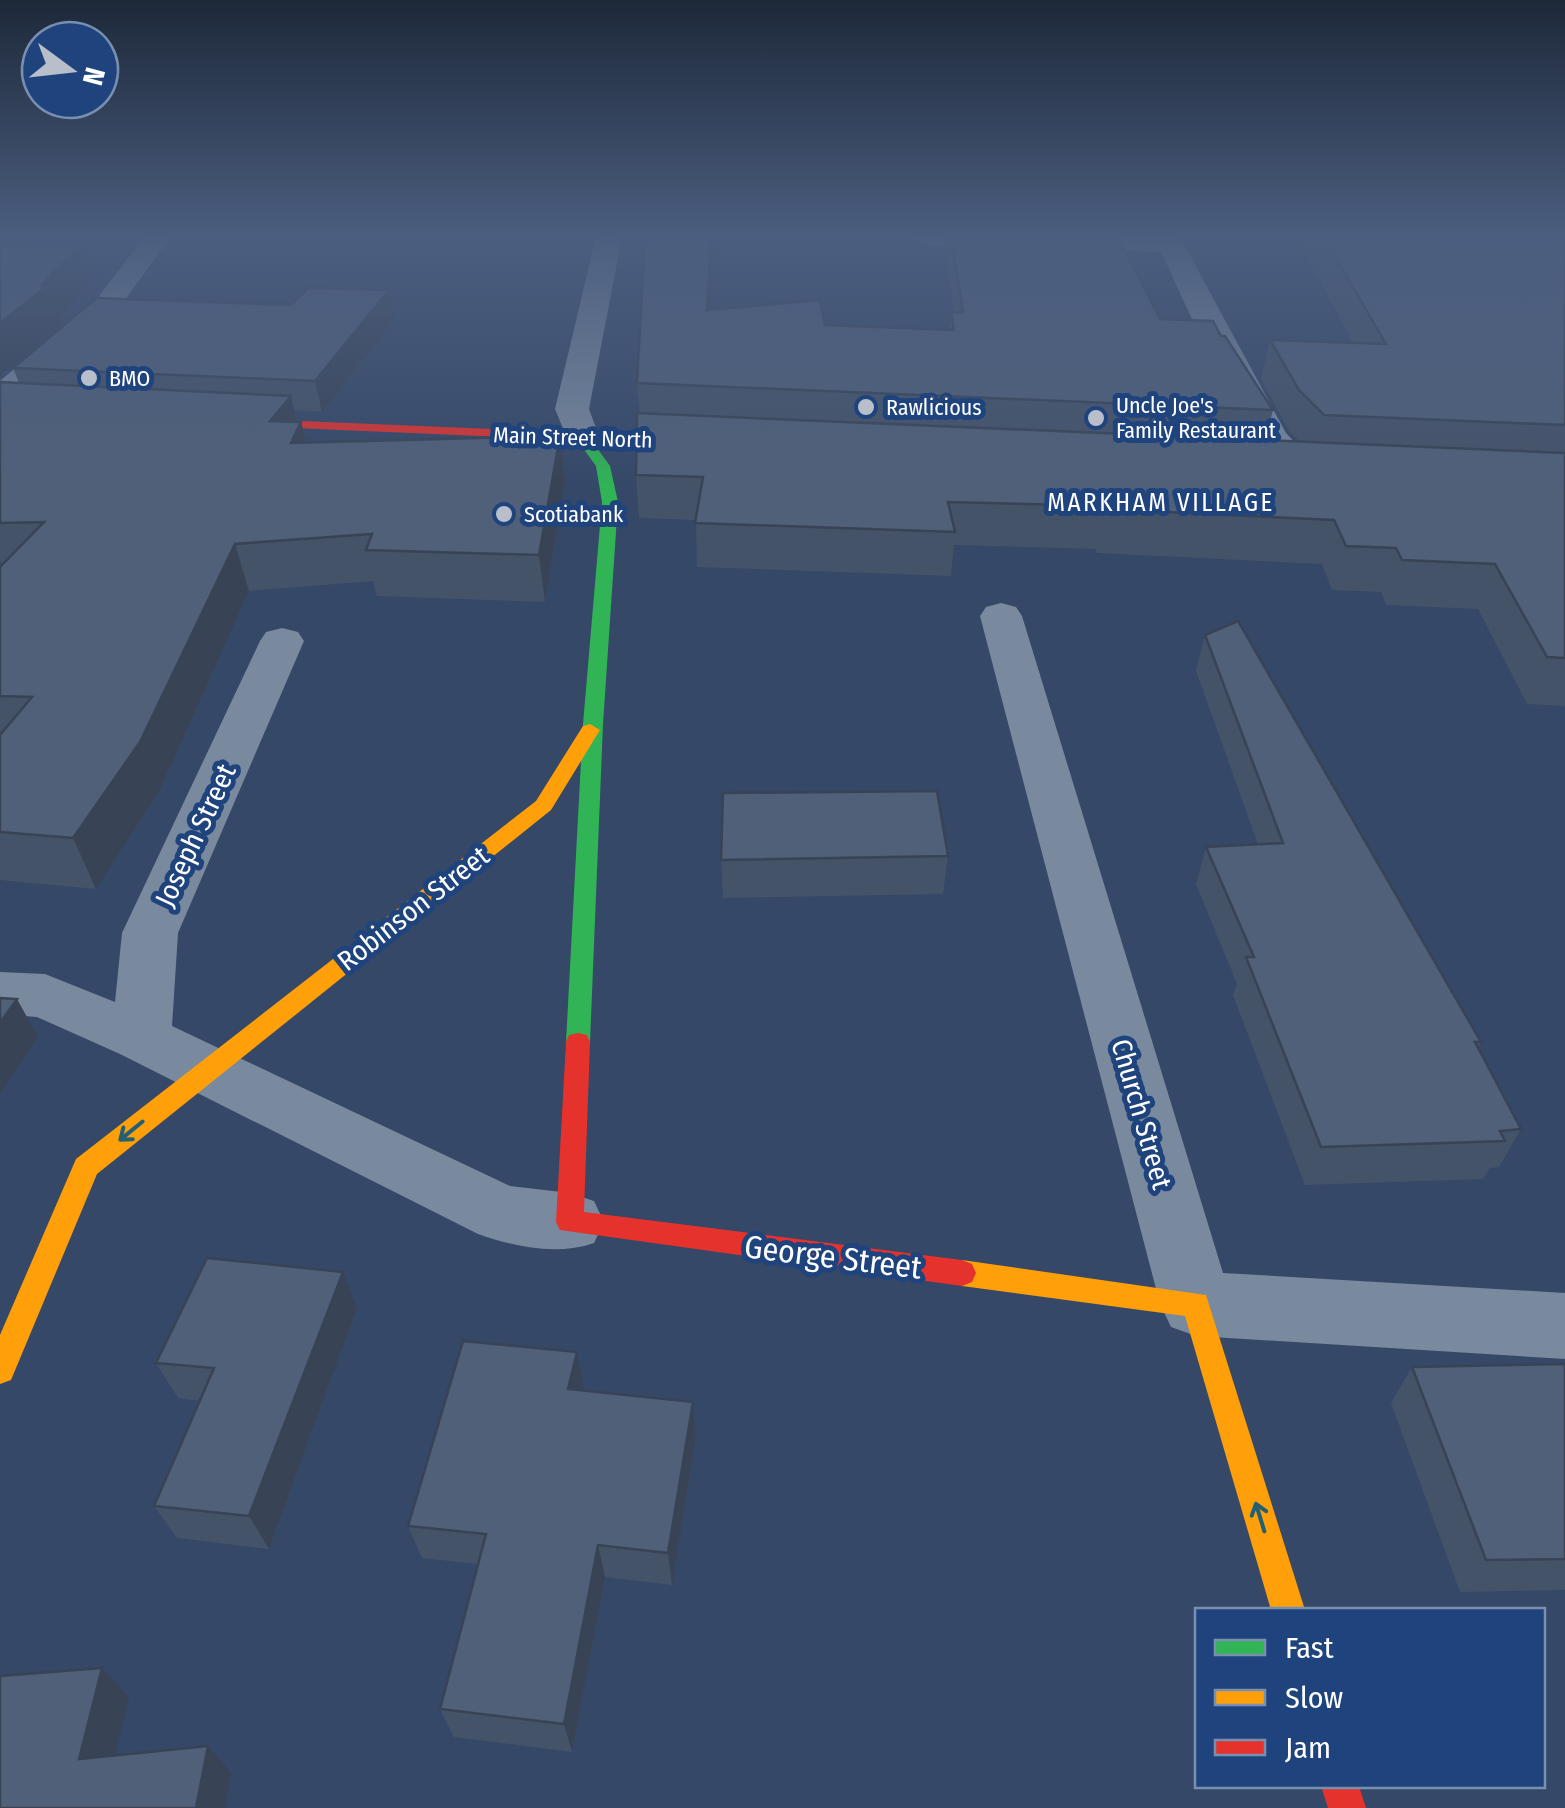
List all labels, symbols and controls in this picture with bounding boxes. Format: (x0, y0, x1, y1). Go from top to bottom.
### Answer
north arrow (20, 20, 120, 120)
text: N (76, 64, 112, 89)
place label: BMO (109, 365, 150, 392)
marker: BMO (78, 367, 100, 389)
place label: Uncle Joe's Family Restaurant (1116, 392, 1277, 444)
place label: Rawlicious (886, 394, 982, 421)
marker: Rawlicious (855, 396, 877, 418)
marker: Uncle Joe's Family Restaurant (1085, 407, 1107, 429)
street label: Main Street North (493, 421, 653, 454)
district label: MARKHAM VILLAGE (1047, 488, 1275, 518)
place label: Scotiabank (524, 501, 624, 528)
marker: Scotiabank (493, 503, 515, 525)
street label: Joseph Street (148, 758, 243, 912)
street label: Robinson Street (331, 838, 496, 978)
street label: Church Street (1104, 1035, 1179, 1194)
one-way arrow (118, 1120, 144, 1142)
street label: George Street (742, 1227, 924, 1287)
one-way arrow (1250, 1502, 1268, 1533)
legend (1195, 1608, 1545, 1788)
text: Fast (1285, 1630, 1334, 1666)
text: Slow (1285, 1680, 1343, 1716)
text: Jam (1285, 1730, 1331, 1766)

